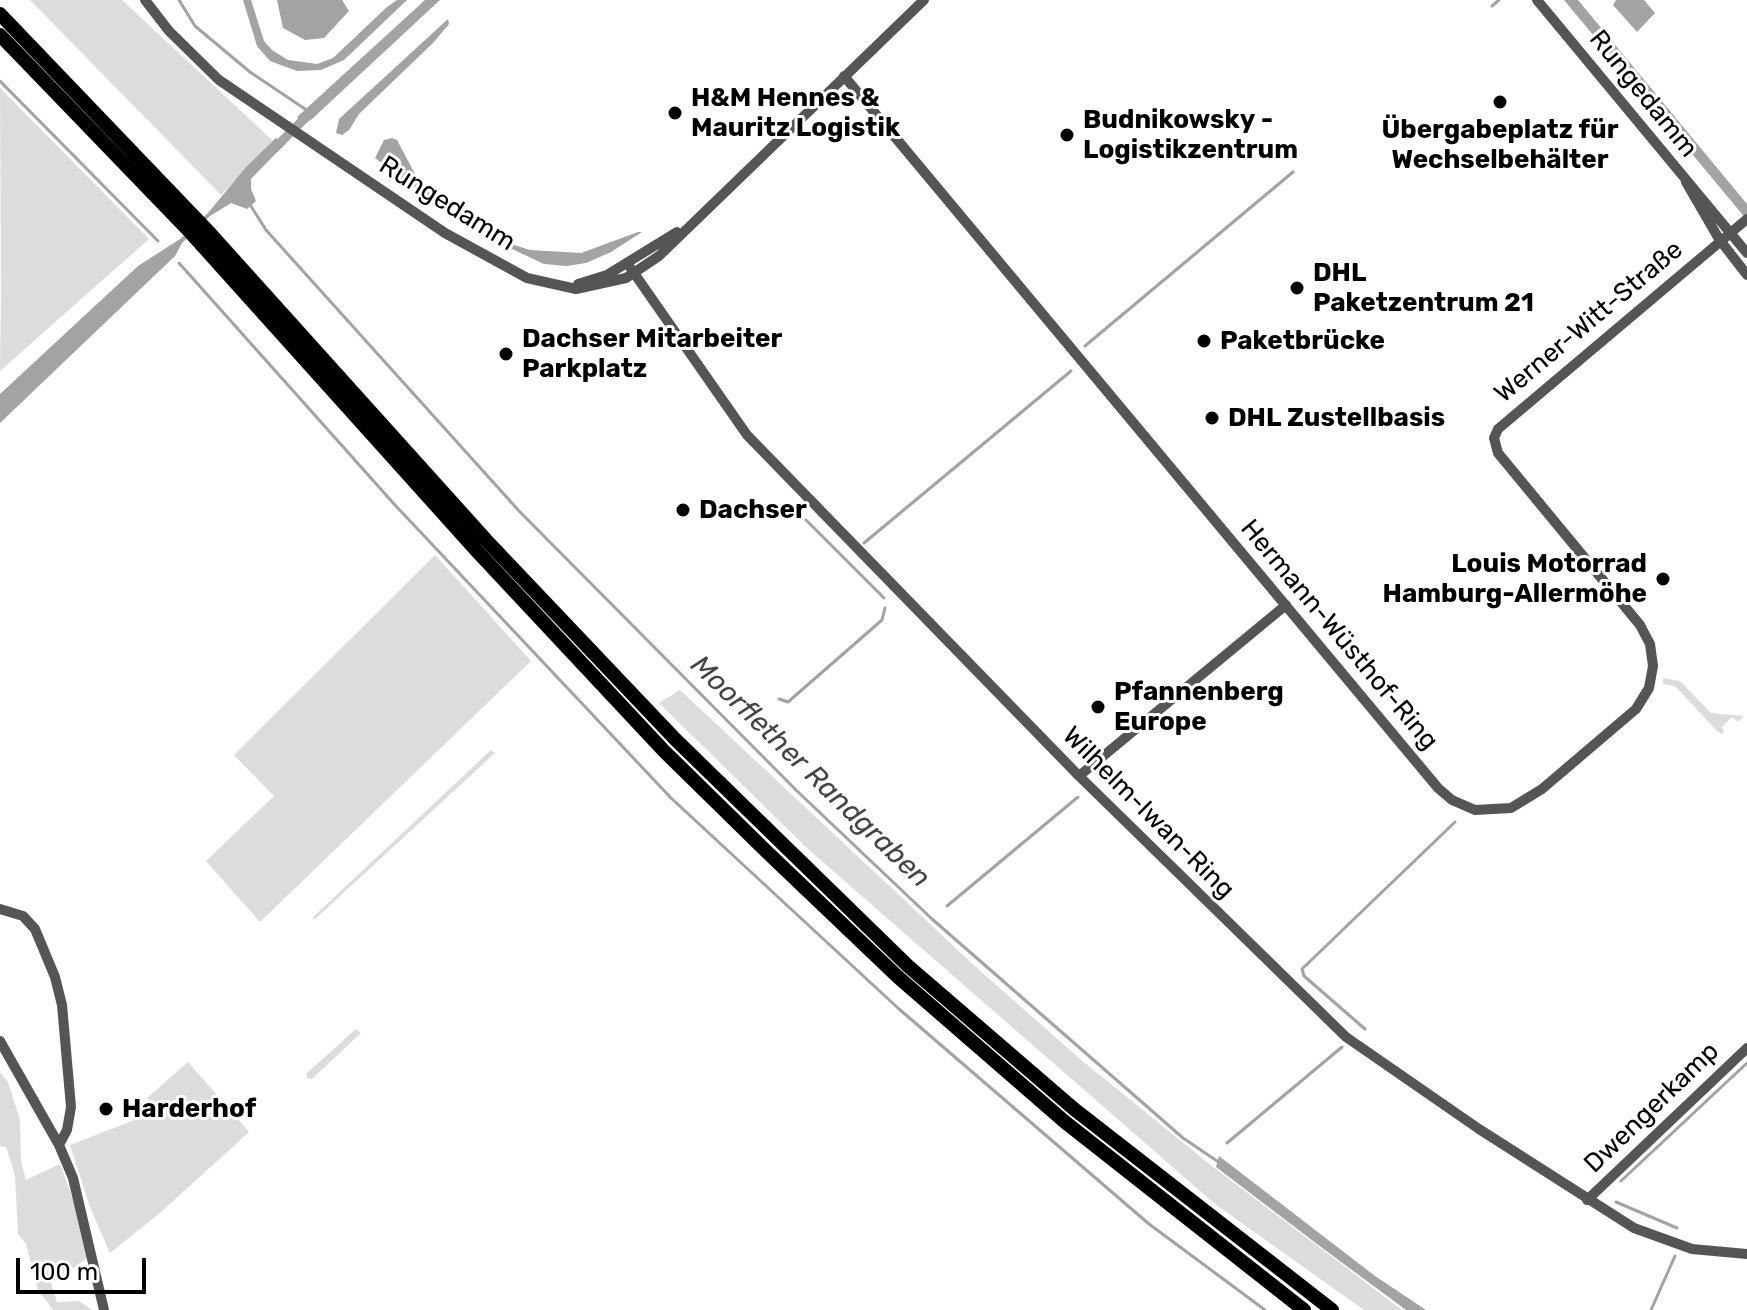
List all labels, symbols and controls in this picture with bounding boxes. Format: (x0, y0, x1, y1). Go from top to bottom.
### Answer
street label: Rungedamm (1582, 24, 1704, 164)
place label: H&M Hennes & Mauritz Logistik (691, 82, 900, 144)
marker: Übergabeplatz für Wechselbehälter (1491, 93, 1509, 111)
marker: H&M Hennes & Mauritz Logistik (666, 104, 684, 122)
place label: Budnikowsky - Logistikzentrum (1083, 104, 1298, 166)
place label: Übergabeplatz für Wechselbehälter (1381, 114, 1619, 176)
marker: Budnikowsky - Logistikzentrum (1058, 126, 1076, 144)
street label: Rungedamm (373, 150, 521, 258)
street label: Werner-Witt-Straße (1489, 234, 1689, 410)
place label: DHL Paketzentrum 21 (1313, 257, 1534, 318)
marker: DHL Paketzentrum 21 (1288, 279, 1306, 297)
place label: Dachser Mitarbeiter Parkplatz (522, 323, 782, 384)
place label: Paketbrücke (1220, 325, 1385, 357)
marker: Paketbrücke (1195, 332, 1213, 350)
marker: Dachser Mitarbeiter Parkplatz (497, 345, 515, 363)
place label: DHL Zustellbasis (1228, 402, 1445, 434)
marker: DHL Zustellbasis (1203, 409, 1221, 427)
place label: Dachser (699, 494, 807, 526)
marker: Dachser (674, 501, 692, 519)
street label: Hermann-Wüsthof-Ring (1234, 514, 1444, 756)
place label: Louis Motorrad Hamburg-Allermöhe (1383, 548, 1647, 610)
marker: Louis Motorrad Hamburg-Allermöhe (1654, 570, 1672, 588)
water label: Moorflether Randgraben (683, 649, 937, 895)
place label: Pfannenberg Europe (1114, 676, 1284, 738)
marker: Pfannenberg Europe (1089, 698, 1107, 716)
street label: Wilhelm-Iwan-Ring (1056, 721, 1240, 905)
street label: Dwengerkamp (1578, 1036, 1726, 1180)
place label: Harderhof (122, 1093, 256, 1125)
marker: Harderhof (97, 1100, 115, 1118)
scale bar (20, 1242, 150, 1292)
text: 100 m (30, 1258, 98, 1286)

